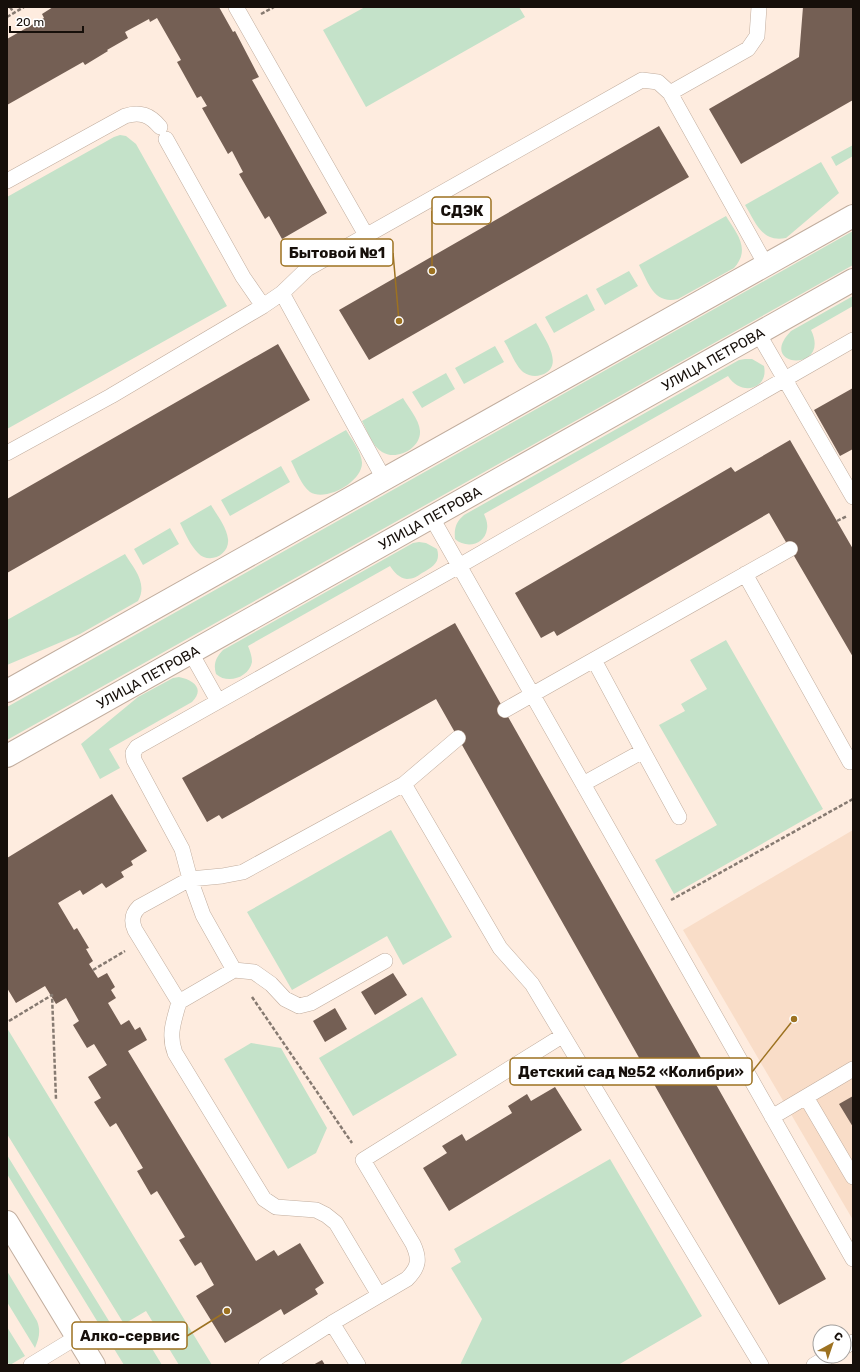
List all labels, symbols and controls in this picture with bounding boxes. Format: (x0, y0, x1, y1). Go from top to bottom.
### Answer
scale bar (10, 8, 83, 34)
text: 20 m (16, 15, 44, 29)
callout: СДЭК (432, 197, 491, 224)
text: СДЭК (440, 202, 484, 220)
callout: Бытовой №1 (281, 239, 393, 266)
text: Бытовой №1 (289, 244, 385, 262)
street label: УЛИЦА ПЕТРОВА (659, 324, 768, 395)
street label: УЛИЦА ПЕТРОВА (376, 483, 485, 554)
street label: УЛИЦА ПЕТРОВА (94, 642, 203, 713)
callout: Детский сад №52 «Колибри» (510, 1058, 752, 1085)
text: Детский сад №52 «Колибри» (518, 1063, 744, 1081)
callout: Алко-сервис (72, 1322, 187, 1349)
north arrow (812, 1324, 852, 1364)
text: Алко-сервис (80, 1327, 180, 1345)
text: С (831, 1329, 845, 1344)

